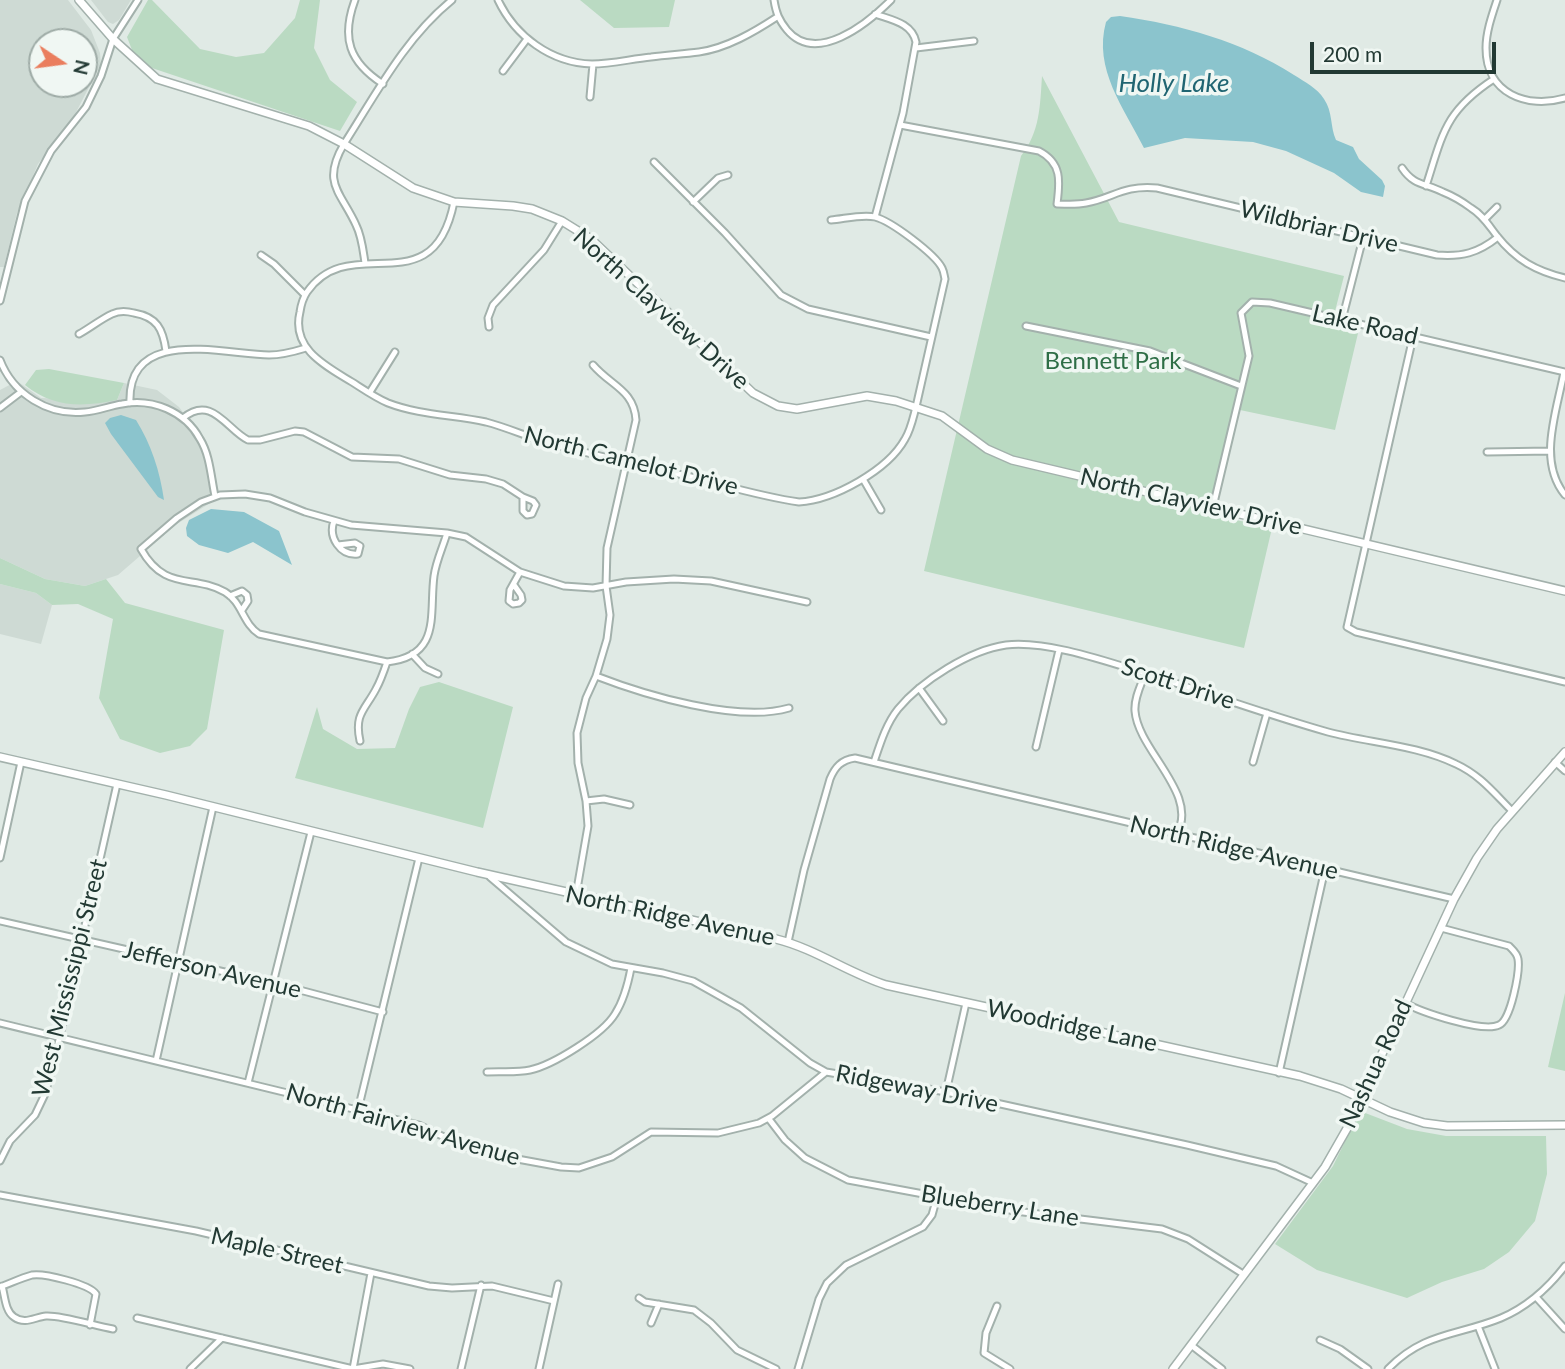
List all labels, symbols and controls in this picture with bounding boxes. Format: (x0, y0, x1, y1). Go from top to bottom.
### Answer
north arrow (28, 28, 98, 98)
scale bar (1313, 28, 1498, 72)
text: 200 m (1323, 41, 1382, 66)
text: N (69, 58, 95, 77)
water label: Holly Lake (1118, 68, 1230, 100)
street label: Wildbriar Drive (1237, 195, 1401, 259)
street label: North Clayview Drive (567, 222, 755, 396)
street label: Lake Road (1309, 299, 1421, 351)
park label: Bennett Park (1045, 347, 1181, 375)
street label: North Camelot Drive (521, 420, 741, 502)
street label: North Clayview Drive (1077, 462, 1305, 542)
street label: Scott Drive (1118, 652, 1238, 716)
street label: North Ridge Avenue (1127, 810, 1341, 886)
street label: West Mississippi Street (26, 856, 114, 1100)
street label: North Ridge Avenue (563, 880, 777, 952)
street label: Jefferson Avenue (120, 935, 304, 1005)
street label: Woodridge Lane (984, 994, 1160, 1058)
street label: Nashua Road (1334, 995, 1418, 1133)
street label: Ridgeway Drive (833, 1059, 1001, 1119)
street label: North Fairview Avenue (283, 1078, 523, 1172)
street label: Blueberry Lane (919, 1179, 1081, 1233)
street label: Maple Street (208, 1222, 346, 1280)

